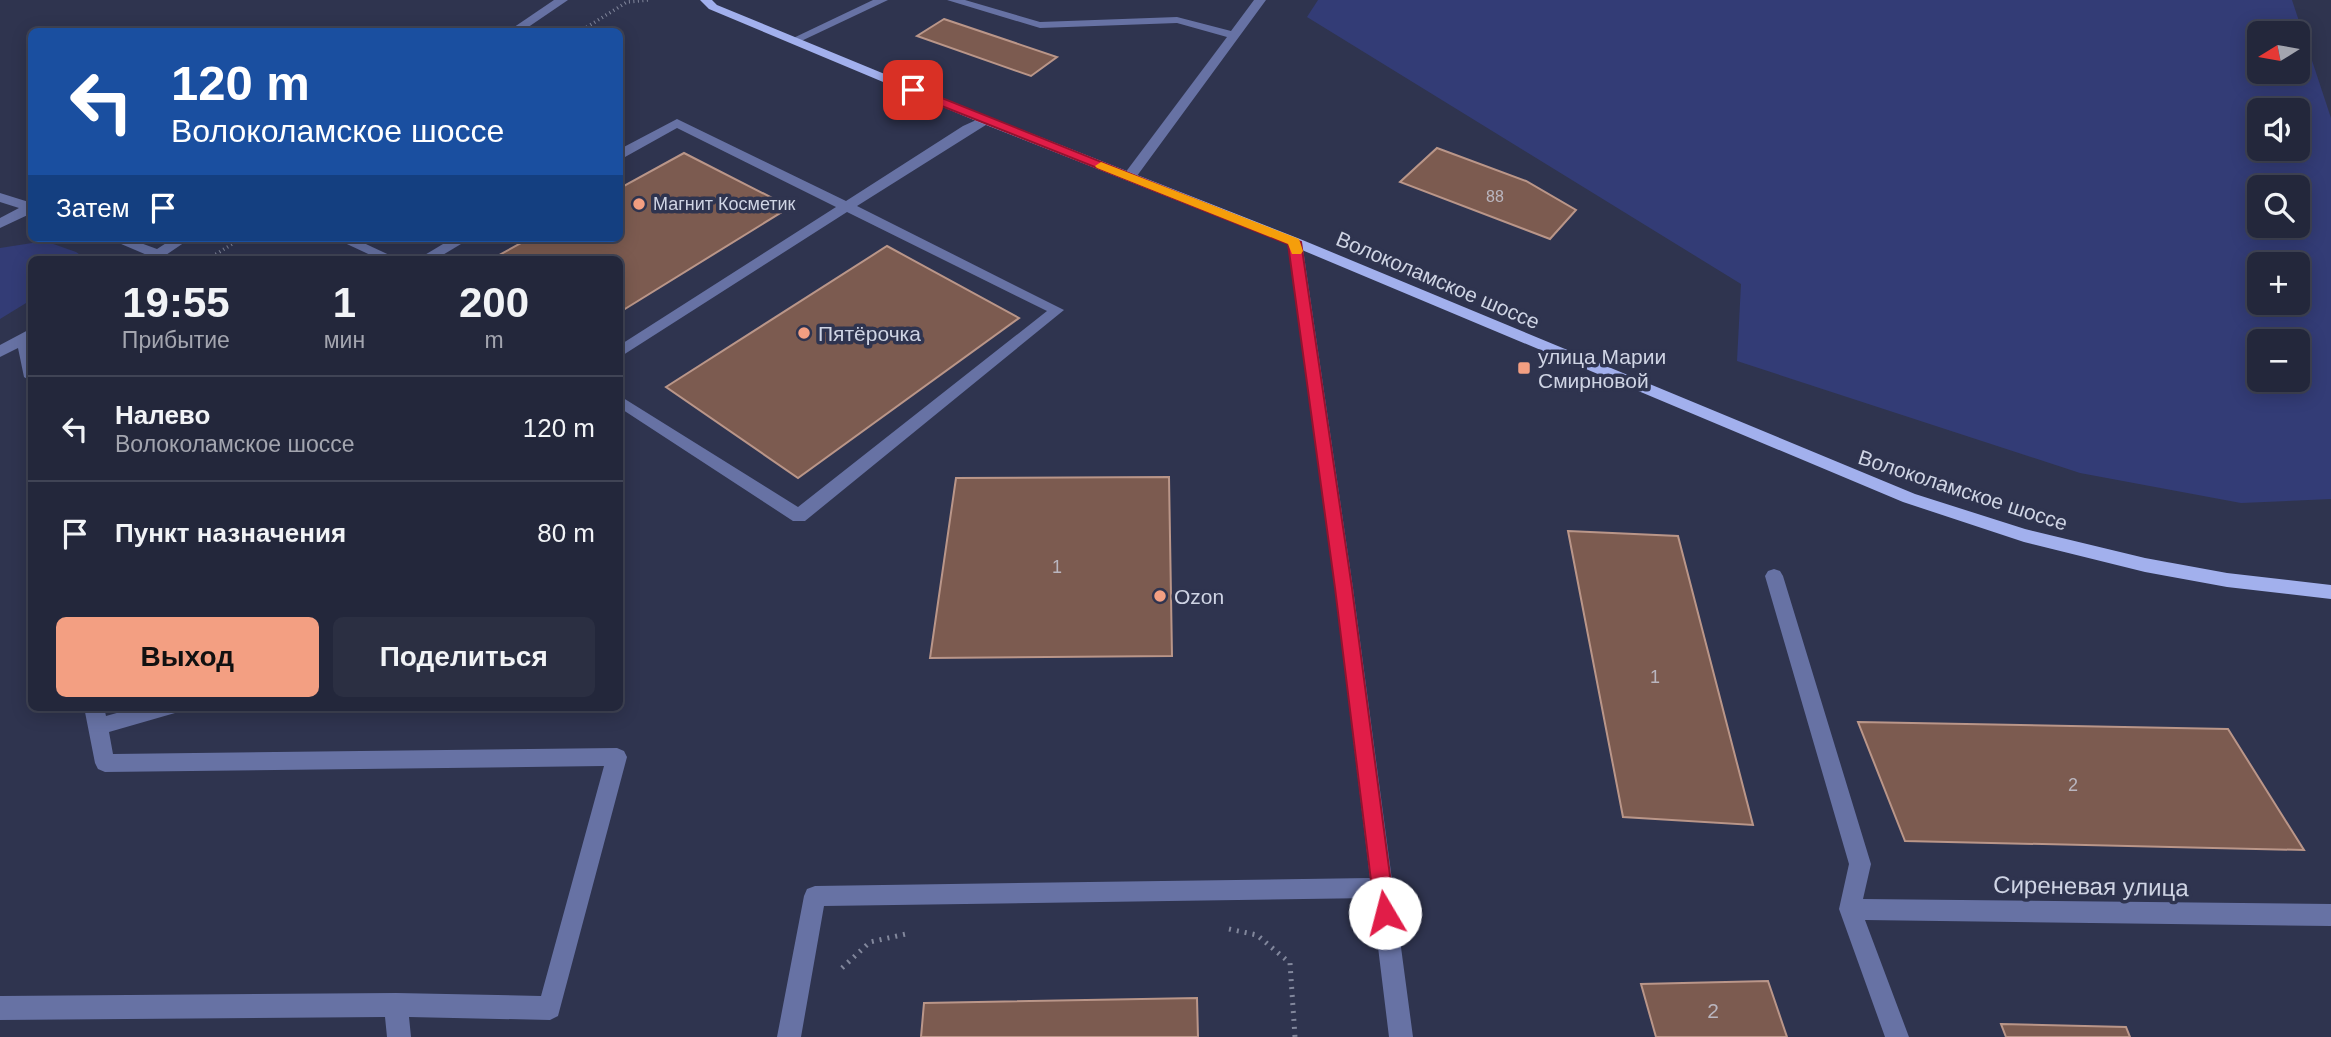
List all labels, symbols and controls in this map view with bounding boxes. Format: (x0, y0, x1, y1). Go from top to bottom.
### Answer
north arrow (2247, 21, 2310, 84)
map controls (2247, 21, 2310, 392)
icon: left (56, 56, 147, 147)
text: 120 m (171, 56, 310, 110)
pin (883, 60, 943, 120)
icon: arrive (894, 71, 932, 109)
button: sound (2247, 98, 2310, 161)
text: Волоколамское шоссе (171, 113, 504, 149)
button: search (2247, 175, 2310, 238)
house number: 88 (1486, 188, 1504, 205)
icon: arrive (144, 189, 182, 227)
text: Затем (56, 193, 130, 223)
place label: Магнит Косметик (653, 194, 796, 214)
marker: Магнит Косметик (631, 196, 647, 212)
street label: Волоколамское шоссе (1333, 227, 1543, 333)
button: + (2247, 252, 2310, 315)
text: 19:55 (122, 279, 230, 326)
text: 1 (333, 279, 356, 326)
text: 200 (459, 279, 529, 326)
place label: Пятёрочка (818, 322, 921, 345)
marker: Пятёрочка (796, 325, 812, 341)
text: Прибытие (122, 327, 230, 353)
text: мин (324, 327, 365, 353)
text: m (484, 327, 504, 353)
button: − (2247, 329, 2310, 392)
place label: улица Марии Смирновой (1538, 345, 1666, 392)
marker: улица Марии Смирновой (1516, 360, 1532, 376)
text: Налево (115, 400, 210, 430)
icon: left (56, 410, 94, 448)
text: 120 m (523, 413, 595, 443)
text: Волоколамское шоссе (115, 431, 355, 457)
street label: Волоколамское шоссе (1855, 445, 2071, 535)
icon: arrive (56, 515, 94, 553)
text: Пункт назначения (115, 518, 346, 548)
text: 80 m (537, 518, 595, 548)
house number: 1 (1052, 557, 1062, 577)
place label: Ozon (1174, 585, 1224, 608)
marker: Ozon (1152, 588, 1168, 604)
button: Выход (56, 617, 319, 697)
button: Поделиться (333, 617, 595, 697)
house number: 1 (1650, 667, 1660, 687)
house number: 2 (2068, 775, 2078, 795)
street label: Сиреневая улица (1993, 871, 2190, 901)
position arrow (1348, 876, 1422, 950)
house number: 2 (1707, 999, 1719, 1022)

